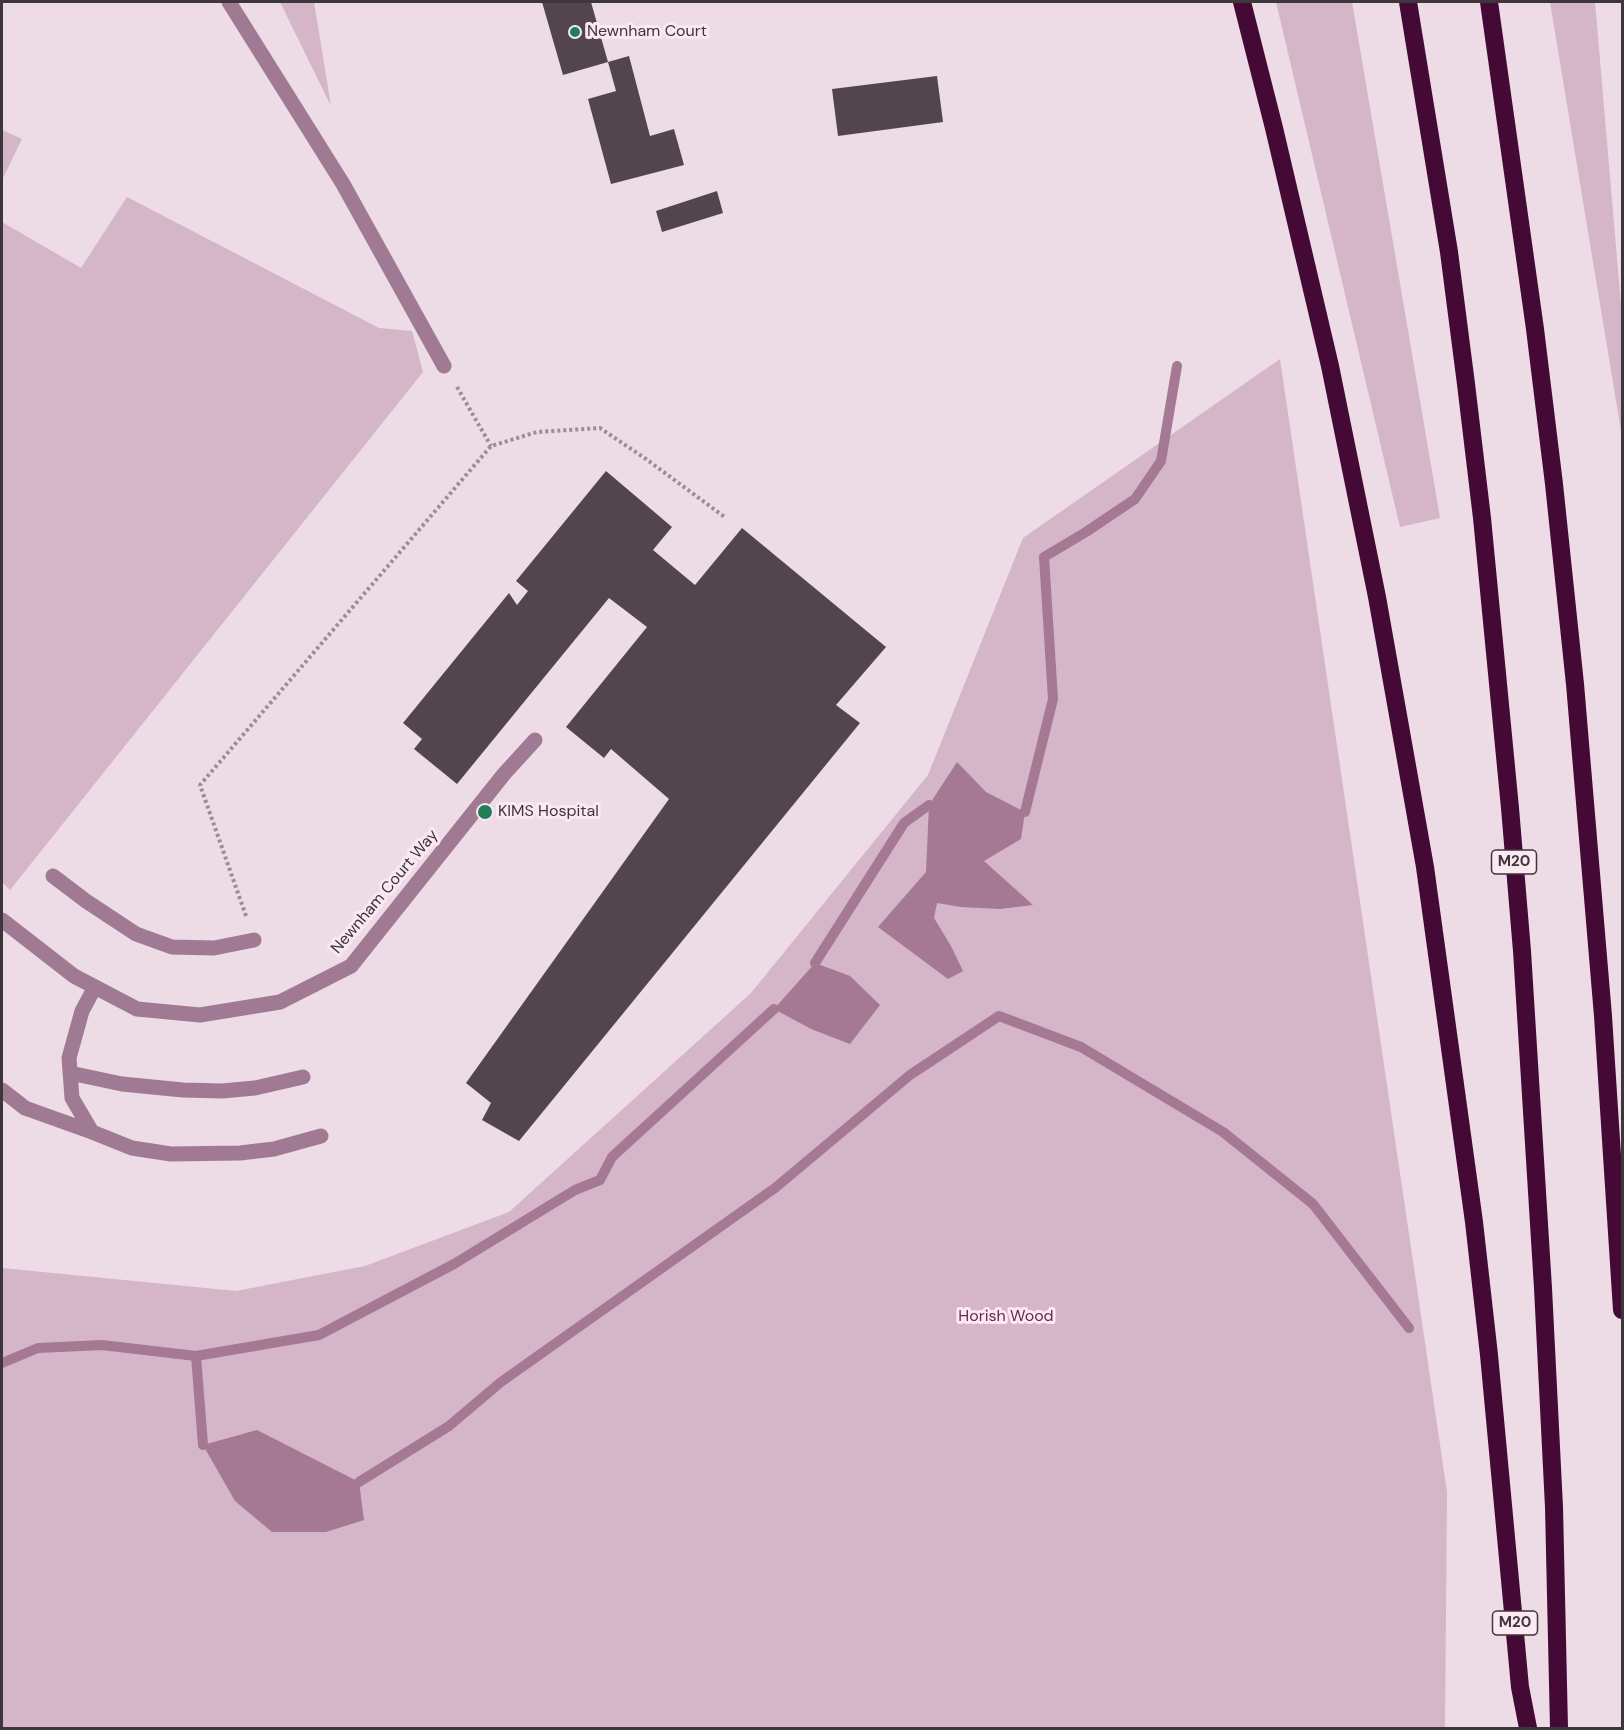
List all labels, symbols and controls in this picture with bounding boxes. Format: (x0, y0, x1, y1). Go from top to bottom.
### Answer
place label: Newnham Court (587, 22, 707, 42)
marker: Newnham Court (568, 25, 582, 39)
place label: KIMS Hospital (498, 802, 599, 822)
marker: KIMS Hospital (476, 803, 494, 821)
street label: Newnham Court Way (327, 826, 443, 958)
road number: M20 (1492, 850, 1537, 874)
park label: Horish Wood (958, 1307, 1054, 1327)
road number: M20 (1492, 1611, 1538, 1635)

